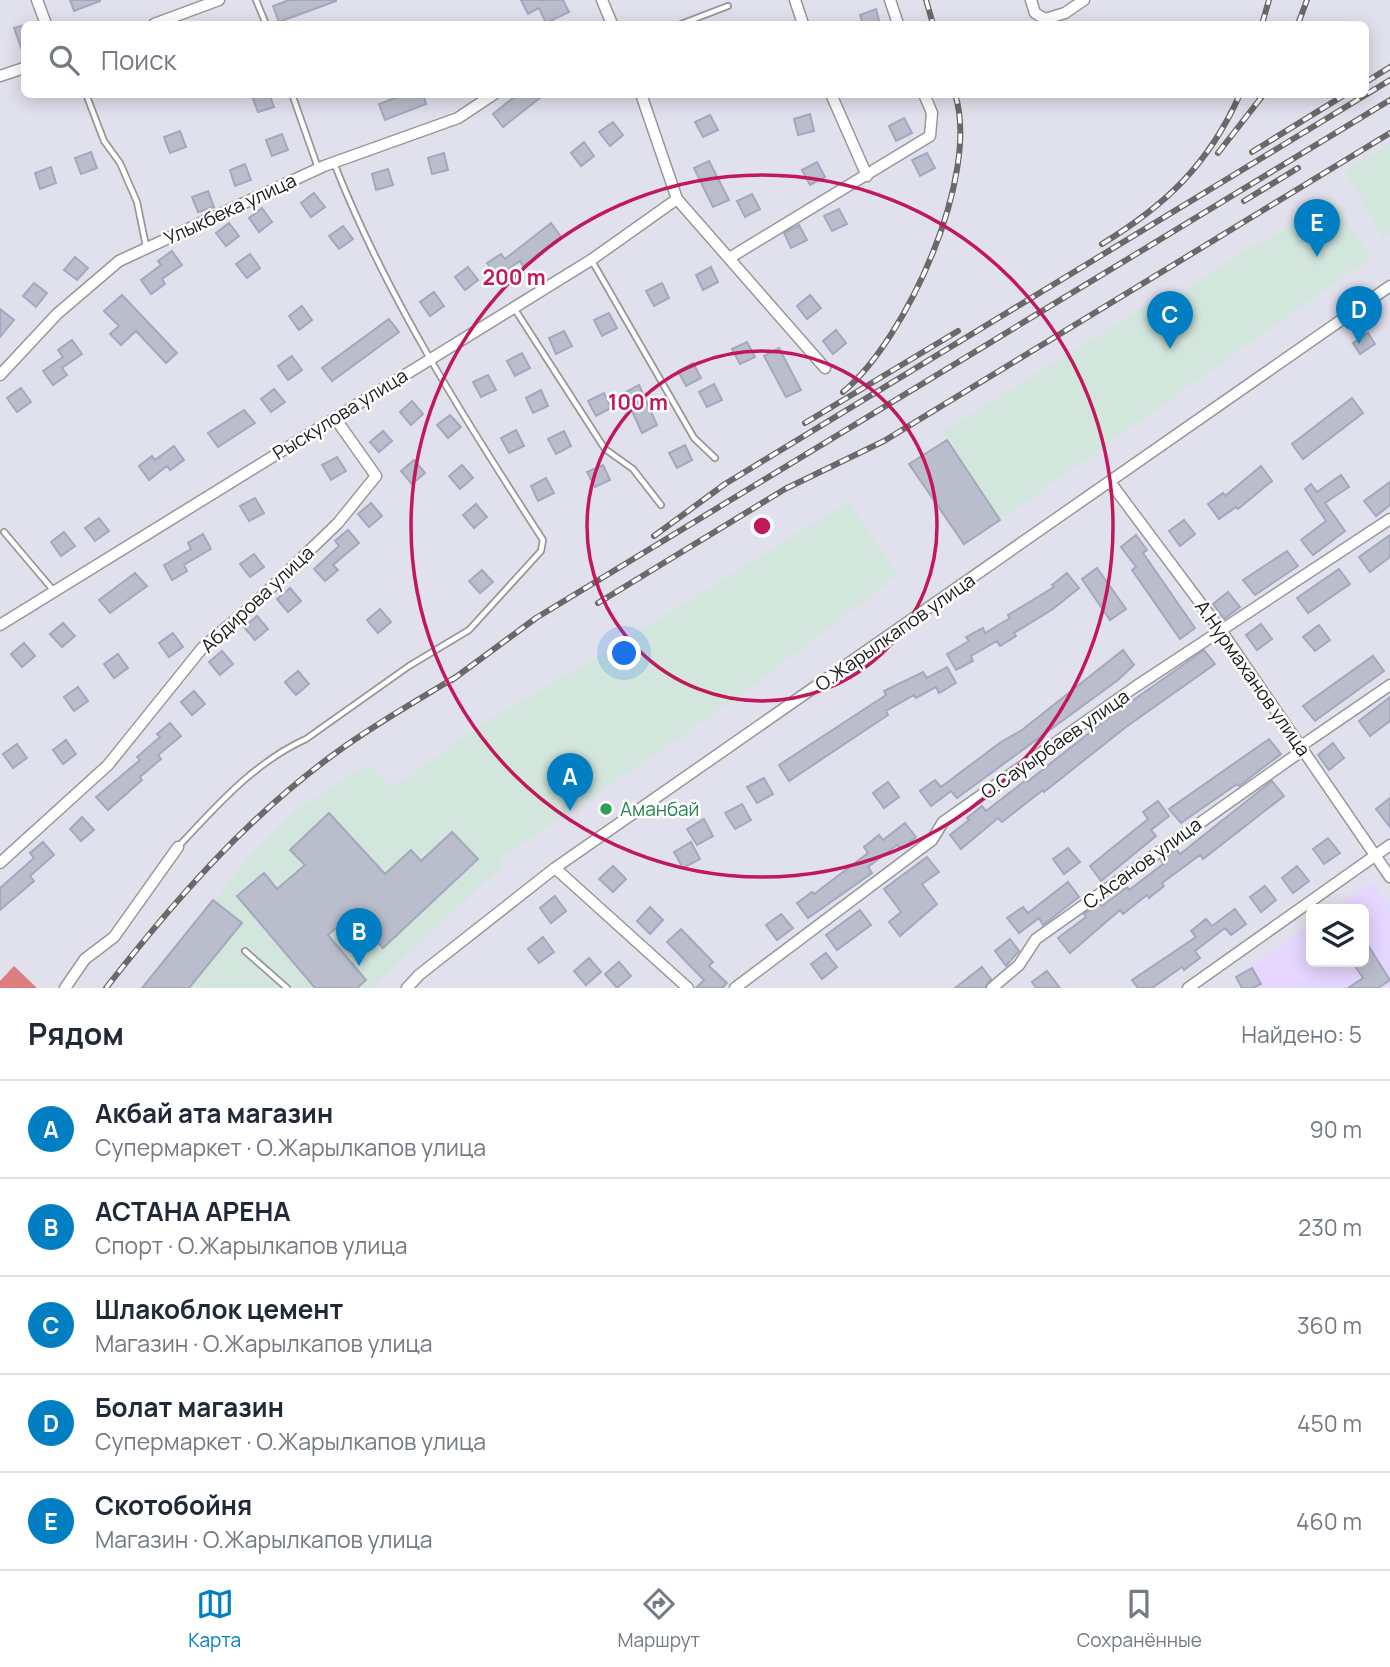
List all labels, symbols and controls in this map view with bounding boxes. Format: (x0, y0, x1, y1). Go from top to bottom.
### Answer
search box (21, 21, 1369, 98)
icon: search (45, 41, 83, 79)
text: Поиск (101, 42, 176, 78)
street label: Улыкбека улица (160, 167, 300, 251)
pin: E (1294, 199, 1340, 257)
text: 200 m (482, 263, 546, 291)
pin: D (1336, 286, 1382, 344)
pin: C (1147, 291, 1193, 349)
street label: Рыскулова улица (268, 362, 412, 466)
text: 100 m (608, 388, 668, 416)
centre of rings (750, 514, 774, 538)
street label: Абдирова улица (195, 540, 319, 658)
street label: О.Жарылкапов улица (810, 567, 980, 697)
street label: А.Нурмаханов улица (1189, 595, 1317, 761)
your location (607, 636, 641, 670)
street label: О.Сауырбаев улица (976, 683, 1134, 805)
pin: A (547, 753, 593, 811)
place label: Аманбай (620, 796, 699, 822)
marker: Аманбай (598, 801, 614, 817)
street label: С.Асанов улица (1077, 811, 1207, 915)
map controls (1306, 904, 1369, 967)
button: layers (1306, 904, 1369, 967)
pin: B (336, 908, 382, 966)
text: Рядом (28, 1013, 124, 1054)
text: Найдено: 5 (1241, 1018, 1362, 1050)
text: Акбай ата магазин (95, 1095, 333, 1131)
text: A (43, 1113, 59, 1145)
text: 90 m (1310, 1113, 1362, 1145)
text: Супермаркет · О.Жарылкапов улица (95, 1131, 486, 1163)
text: АСТАНА АРЕНА (95, 1193, 291, 1229)
text: B (44, 1211, 58, 1243)
text: 230 m (1298, 1211, 1362, 1243)
text: Спорт · О.Жарылкапов улица (95, 1229, 407, 1261)
text: Шлакоблок цемент (95, 1291, 343, 1327)
text: C (43, 1309, 60, 1341)
text: 360 m (1297, 1309, 1362, 1341)
text: Магазин · О.Жарылкапов улица (95, 1327, 432, 1359)
text: Болат магазин (95, 1389, 284, 1425)
text: D (43, 1407, 59, 1439)
text: 450 m (1297, 1407, 1362, 1439)
text: Супермаркет · О.Жарылкапов улица (95, 1425, 486, 1457)
text: Скотобойня (95, 1487, 252, 1523)
text: E (44, 1505, 58, 1537)
text: 460 m (1296, 1505, 1362, 1537)
text: Магазин · О.Жарылкапов улица (95, 1523, 432, 1555)
tab: Карта (188, 1585, 241, 1653)
tab: Маршрут (618, 1585, 700, 1653)
tab: Сохранённые (1077, 1585, 1202, 1653)

